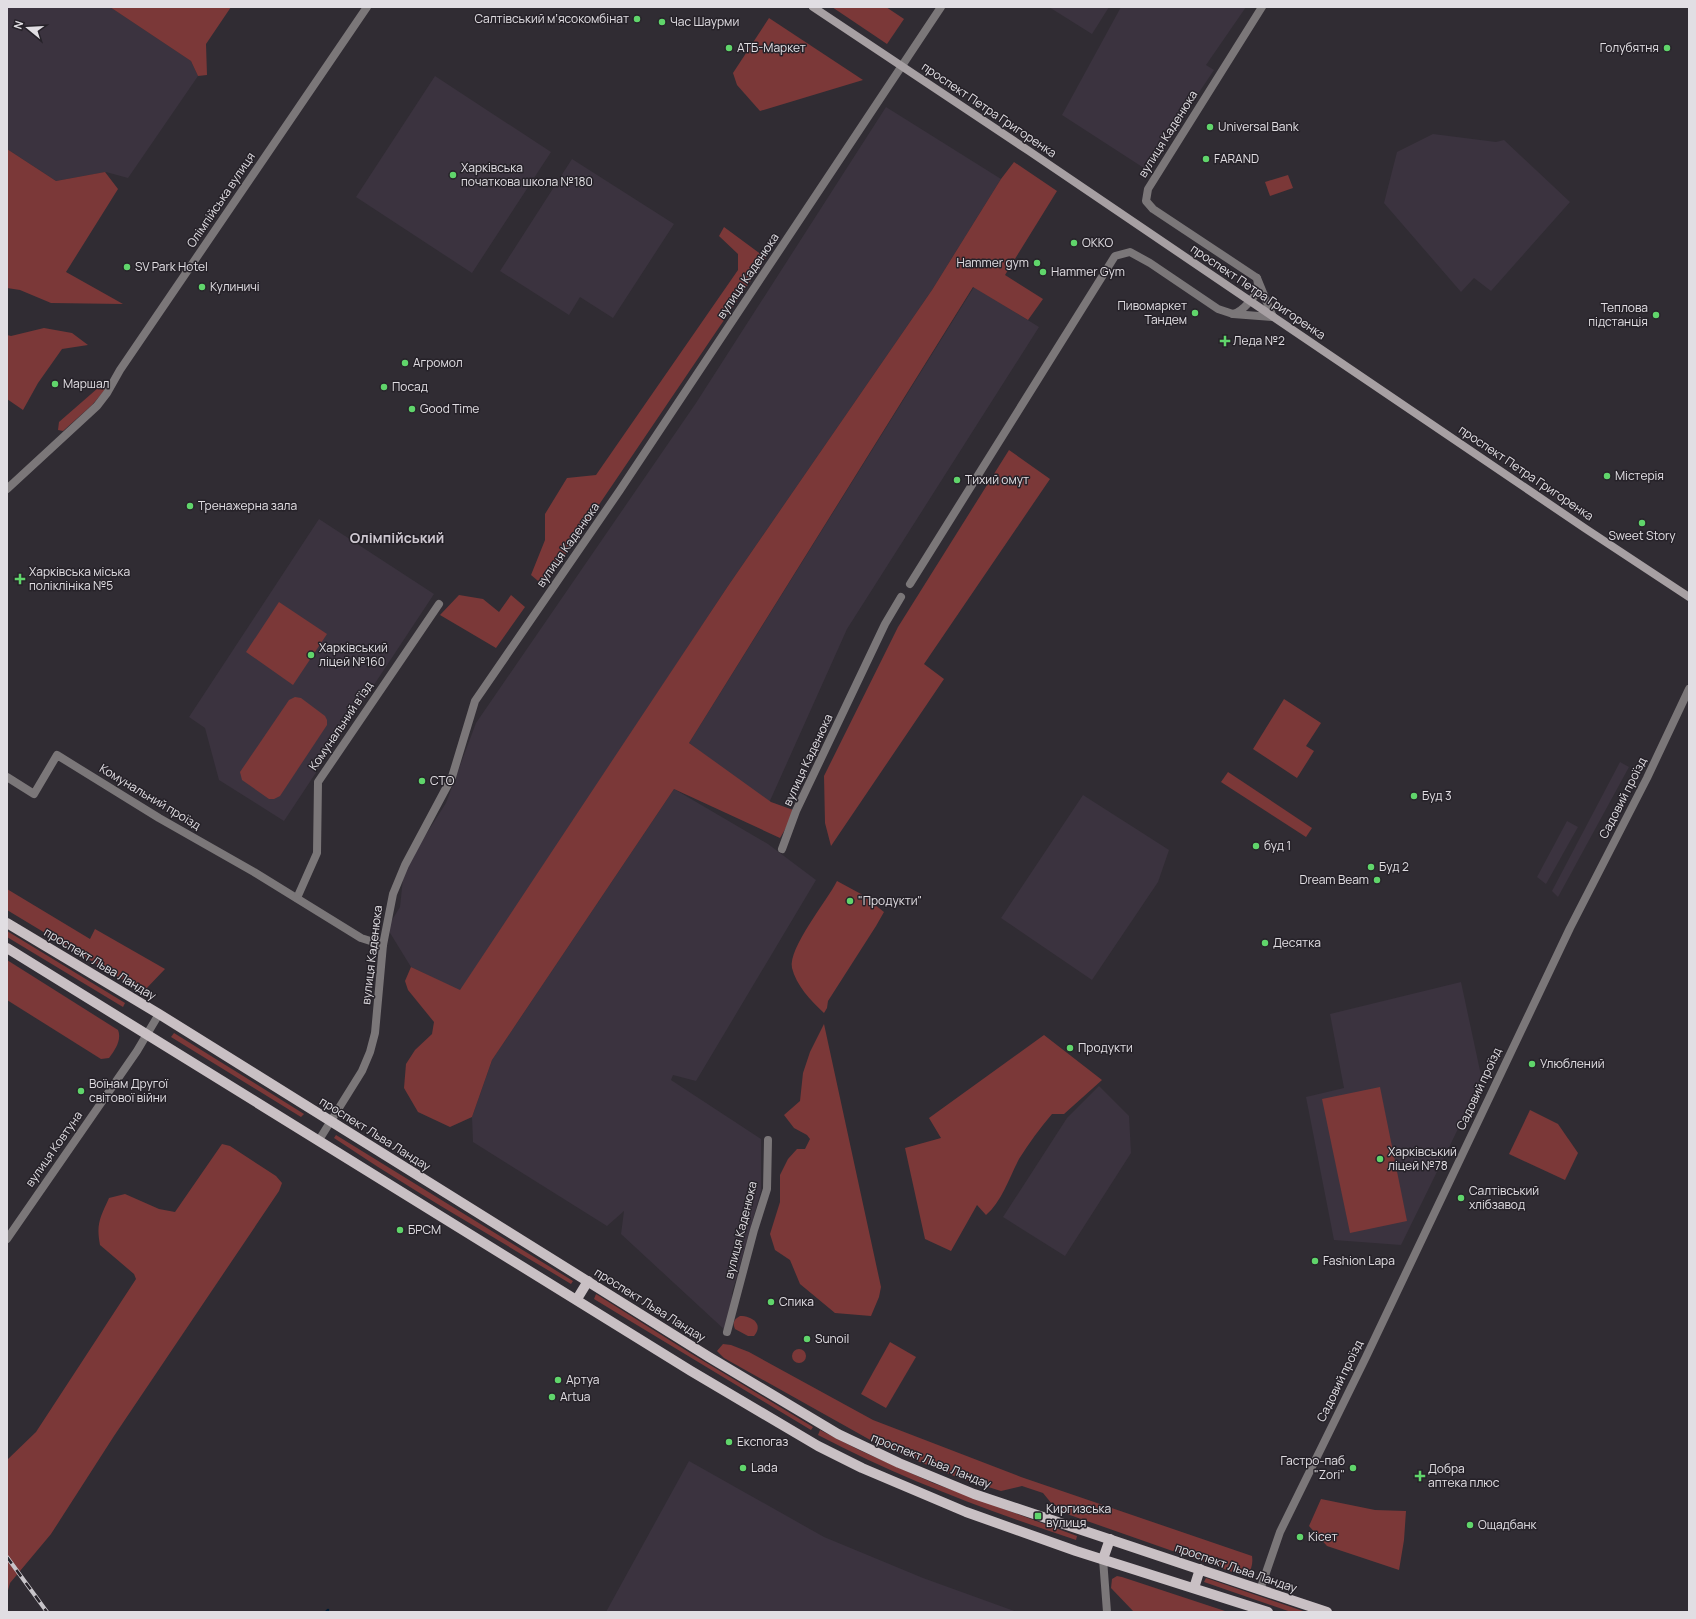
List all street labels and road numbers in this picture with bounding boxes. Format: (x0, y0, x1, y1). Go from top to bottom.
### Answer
street label: проспект Петра Григоренка (918, 58, 1060, 161)
street label: вулиця Каденюка (1134, 87, 1201, 181)
street label: Олімпійська вулиця (182, 149, 259, 251)
street label: вулиця Каденюка (713, 230, 783, 322)
street label: проспект Петра Григоренка (1187, 240, 1329, 343)
street label: проспект Петра Григоренка (1455, 421, 1597, 524)
street label: вулиця Каденюка (532, 499, 603, 591)
street label: Комунальний в’їзд (304, 678, 377, 774)
street label: вулиця Каденюка (779, 711, 836, 809)
street label: Садовий проїзд (1595, 754, 1650, 841)
street label: Комунальний проїзд (96, 760, 204, 834)
street label: вулиця Каденюка (357, 904, 386, 1006)
street label: проспект Льва Ландау (41, 923, 160, 1004)
street label: Садовий проїзд (1452, 1045, 1505, 1133)
street label: проспект Льва Ландау (316, 1092, 435, 1175)
street label: вулиця Ковтуна (21, 1107, 86, 1190)
street label: вулиця Каденюка (720, 1179, 761, 1280)
street label: проспект Льва Ландау (591, 1263, 710, 1346)
street label: Садовий проїзд (1312, 1337, 1367, 1425)
street label: проспект Льва Ландау (869, 1429, 994, 1493)
street label: проспект Льва Ландау (1173, 1539, 1300, 1597)

